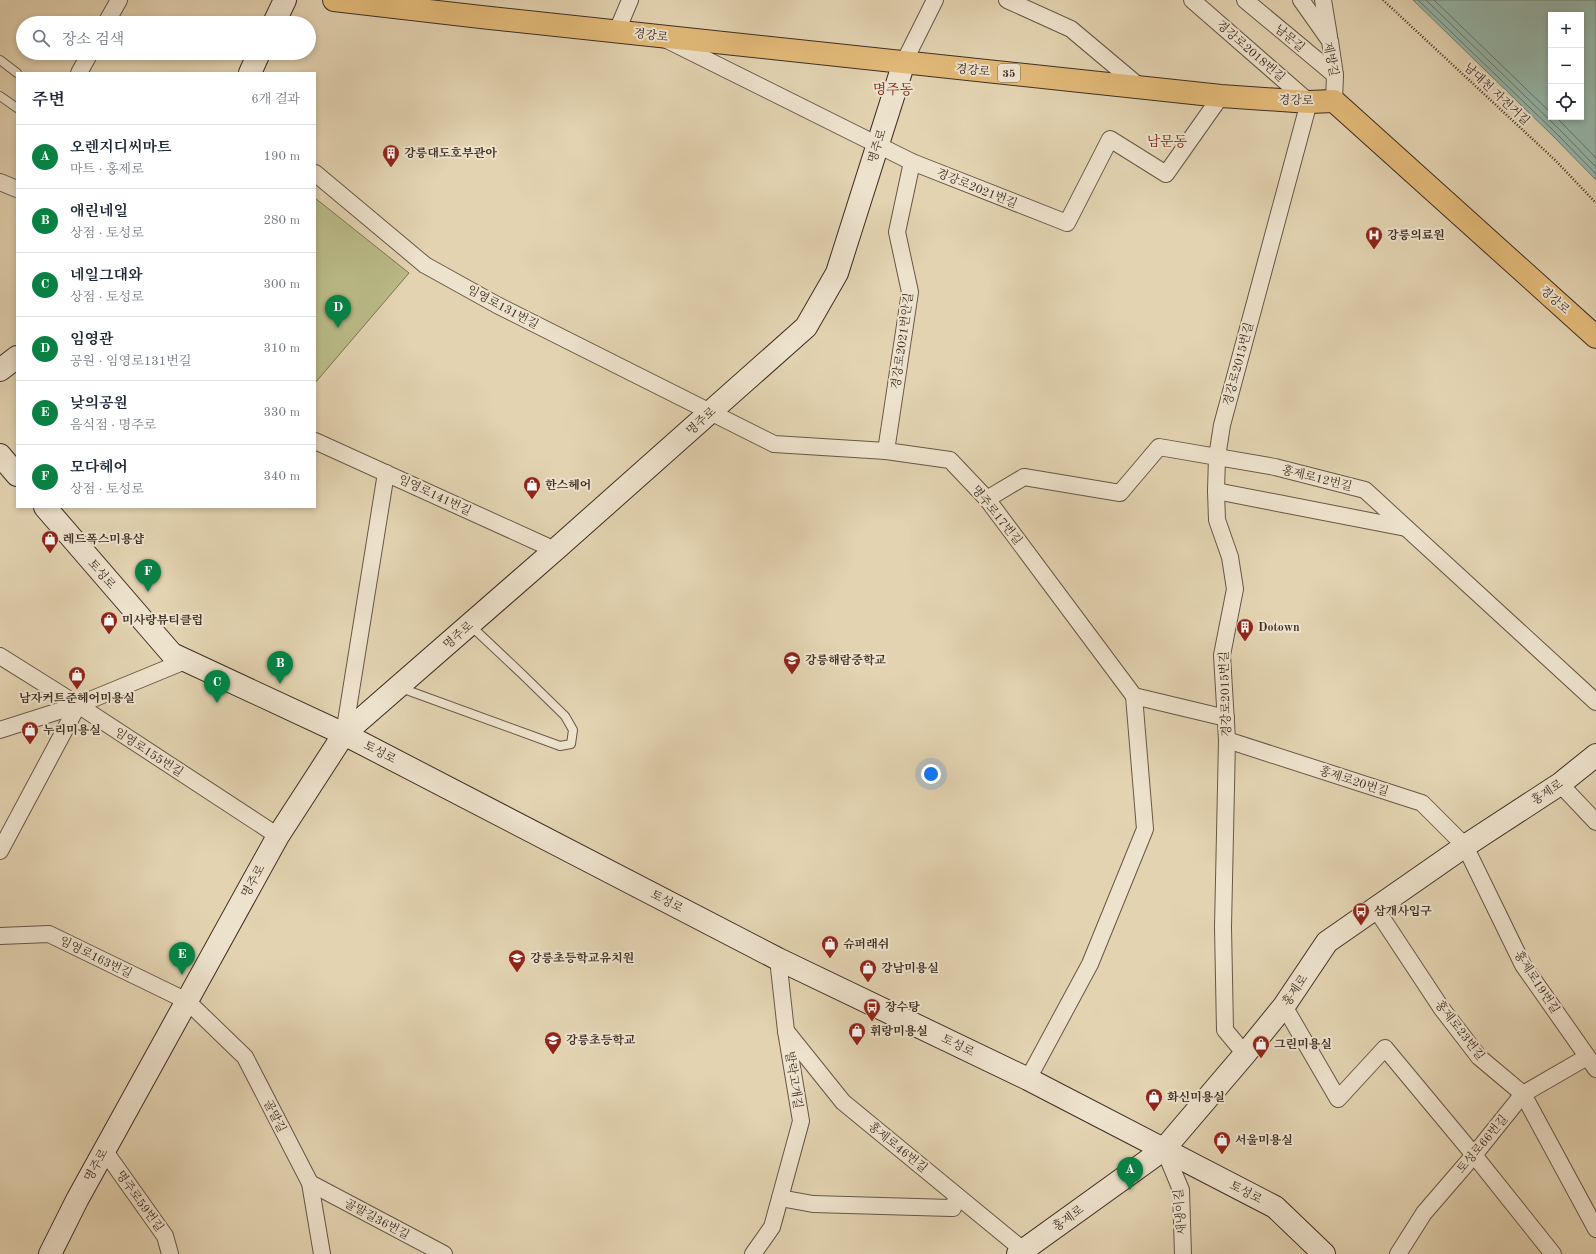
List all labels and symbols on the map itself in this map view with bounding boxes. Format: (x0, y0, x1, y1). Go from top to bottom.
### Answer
street label: 경강로2018번길 (1214, 18, 1287, 84)
street label: 남문길 (1272, 22, 1307, 55)
street label: 경강로 (633, 27, 669, 44)
street label: 제방길 (1321, 41, 1340, 77)
street label: 남대천 자전거길 (1461, 61, 1532, 128)
street label: 경강로 (955, 62, 991, 79)
road number: 35 (998, 64, 1020, 82)
district label: 명주동 (873, 82, 914, 97)
street label: 경강로 (1278, 93, 1314, 108)
street label: 명주로 (866, 127, 889, 165)
district label: 남문동 (1147, 134, 1188, 149)
building icon: 강릉대도호부관아 (381, 143, 401, 168)
place label: 강릉대도호부관아 (404, 146, 497, 160)
street label: 경강로2021번길 (935, 166, 1019, 211)
hospital icon: 강릉의료원 (1364, 225, 1384, 250)
place label: 강릉의료원 (1387, 228, 1445, 242)
street label: 임영로131번길 (465, 283, 541, 332)
street label: 경강로 (1537, 284, 1572, 317)
street label: 경강로2021번안길 (889, 292, 916, 390)
pin: D (325, 295, 351, 328)
street label: 경강로2015번길 (1221, 321, 1256, 407)
street label: 명주로 (684, 405, 719, 438)
street label: 홍제로12번길 (1280, 463, 1354, 493)
street label: 임영로141번길 (396, 473, 473, 518)
shop icon: 한스헤어 (522, 475, 542, 500)
place label: 한스헤어 (545, 478, 591, 492)
street label: 명주로17번길 (969, 483, 1024, 547)
shop icon: 레드폭스미용샵 (40, 529, 60, 554)
place label: 레드폭스미용샵 (63, 532, 145, 546)
street label: 토성로 (85, 557, 118, 592)
pin: F (135, 559, 161, 592)
shop icon: 미사랑뷰티클럽 (99, 610, 119, 635)
place label: 미사랑뷰티클럽 (122, 613, 203, 627)
building icon: Dotown (1235, 617, 1255, 642)
street label: 명주로 (441, 619, 476, 652)
place label: Dotown (1258, 622, 1300, 634)
school or university icon: 강릉해람중학교 (782, 650, 802, 675)
pin: B (267, 651, 293, 684)
street label: 경강로2015번길 (1218, 651, 1233, 737)
place label: 강릉해람중학교 (805, 653, 887, 667)
shop icon: 남자커트준헤어미용실 (67, 665, 87, 690)
pin: C (204, 670, 230, 703)
place label: 남자커트준헤어미용실 (19, 691, 135, 705)
shop icon: 누리미용실 (20, 720, 40, 745)
place label: 누리미용실 (43, 723, 101, 737)
street label: 임영로155번길 (112, 725, 185, 779)
street label: 토성로 (361, 739, 399, 766)
street label: 홍제로20번길 (1318, 763, 1390, 799)
your location (921, 764, 941, 784)
street label: 홍제로 (1529, 776, 1566, 808)
street label: 명주로 (239, 863, 268, 900)
street label: 토성로 (648, 888, 686, 915)
bus stop icon: 삼개사입구 (1351, 901, 1371, 926)
place label: 삼개사입구 (1374, 904, 1432, 918)
street label: 임영로163번길 (57, 934, 134, 981)
shop icon: 슈퍼래쉬 (820, 934, 840, 959)
place label: 슈퍼래쉬 (843, 937, 889, 951)
pin: E (169, 942, 195, 975)
school or university icon: 강릉초등학교유치원 (507, 948, 527, 973)
street label: 홍제로19번길 (1512, 948, 1562, 1016)
place label: 강릉초등학교유치원 (530, 951, 634, 965)
shop icon: 강남미용실 (858, 958, 878, 983)
place label: 강남미용실 (881, 961, 939, 975)
street label: 홍제로 (1279, 971, 1311, 1008)
bus stop icon: 장수탕 (862, 997, 882, 1022)
street label: 홍제로23번길 (1432, 997, 1488, 1063)
place label: 장수탕 (885, 1000, 920, 1014)
shop icon: 휘랑미용실 (847, 1021, 867, 1046)
place label: 휘랑미용실 (870, 1024, 928, 1038)
school or university icon: 강릉초등학교 (543, 1030, 563, 1055)
street label: 토성로 (939, 1032, 977, 1059)
place label: 강릉초등학교 (566, 1033, 636, 1047)
shop icon: 그린미용실 (1251, 1034, 1271, 1059)
place label: 그린미용실 (1274, 1037, 1332, 1051)
street label: 발락고개길 (783, 1050, 804, 1110)
shop icon: 화신미용실 (1144, 1087, 1164, 1112)
place label: 화신미용실 (1167, 1090, 1225, 1104)
street label: 골말길 (261, 1098, 288, 1135)
street label: 토성로66번길 (1454, 1113, 1510, 1176)
street label: 홍제로46번길 (866, 1119, 930, 1175)
shop icon: 서울미용실 (1212, 1130, 1232, 1155)
place label: 서울미용실 (1235, 1133, 1293, 1147)
street label: 명주로 (82, 1147, 111, 1184)
pin: A (1117, 1157, 1143, 1190)
street label: 명주로59번길 (113, 1168, 166, 1234)
street label: 토성로 (1227, 1179, 1265, 1206)
street label: 새냉이길 (1172, 1188, 1189, 1236)
street label: 골말길36번길 (342, 1197, 412, 1242)
street label: 홍제로 (1050, 1202, 1087, 1234)

